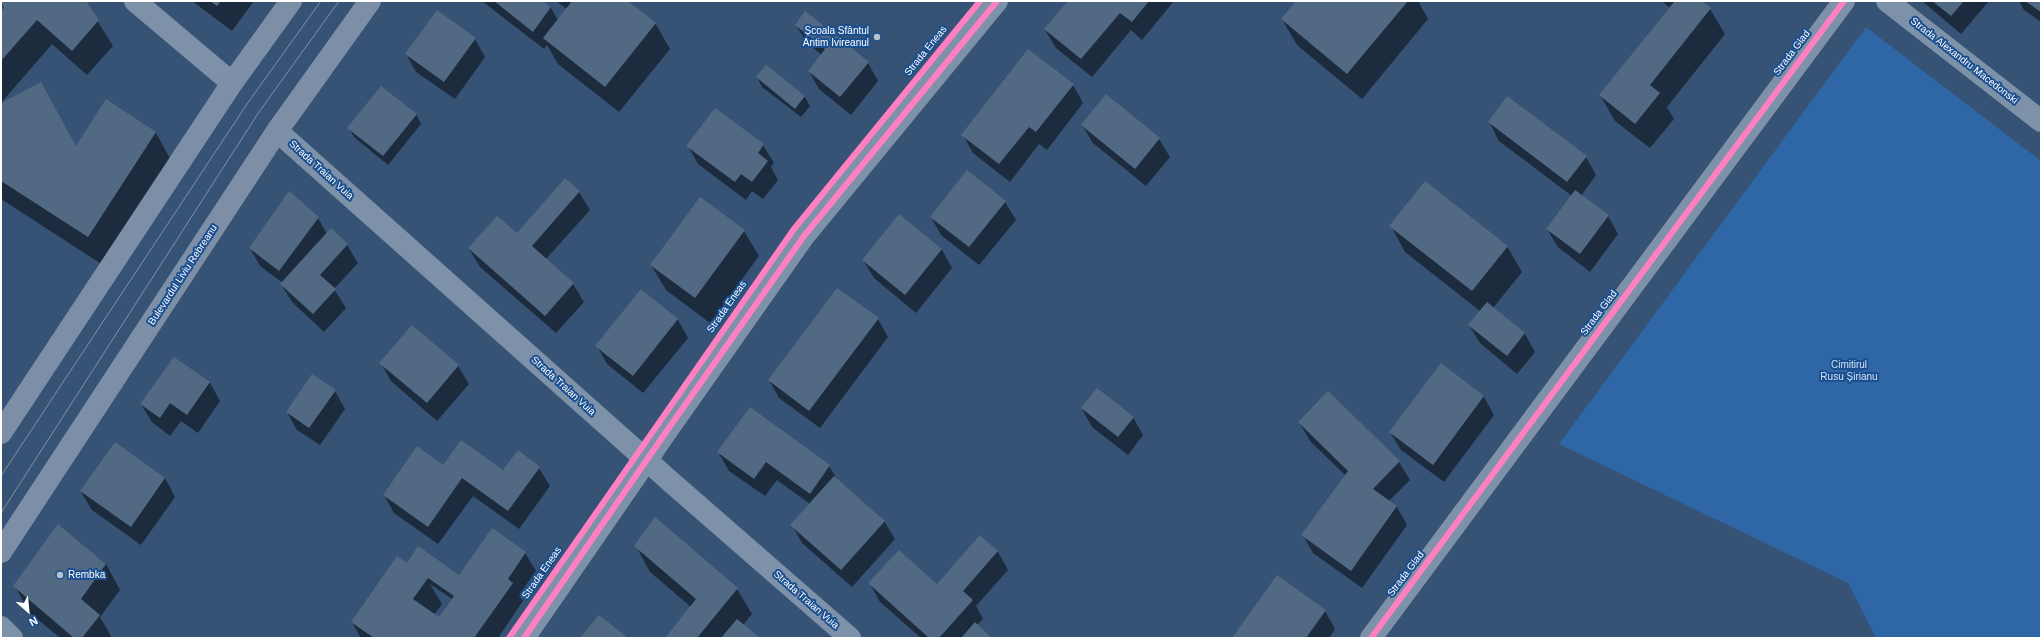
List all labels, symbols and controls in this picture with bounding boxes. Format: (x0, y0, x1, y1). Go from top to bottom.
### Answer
street label: Strada Alexandru Macedonski (1908, 15, 2020, 107)
street label: Strada Eneas (902, 24, 950, 78)
place label: Școala Sfântul Antim Ivireanul (803, 25, 869, 48)
street label: Strada Glad (1771, 28, 1813, 78)
marker: Școala Sfântul Antim Ivireanul (872, 32, 882, 42)
street label: Strada Traian Vuia (286, 138, 356, 202)
street label: Bulevardul Liviu Rebreanu (146, 223, 220, 327)
street label: Strada Eneas (705, 279, 749, 335)
street label: Strada Glad (1578, 288, 1620, 338)
street label: Strada Traian Vuia (528, 354, 598, 418)
park label: Cimitirul Rusu Șirianu (1820, 359, 1878, 382)
street label: Strada Eneas (520, 545, 564, 601)
street label: Strada Glad (1385, 549, 1427, 599)
street label: Strada Traian Vuia (771, 568, 841, 632)
place label: Rembka (68, 569, 105, 581)
marker: Rembka (55, 570, 65, 580)
north arrow (8, 591, 48, 631)
text: N (27, 615, 40, 629)

